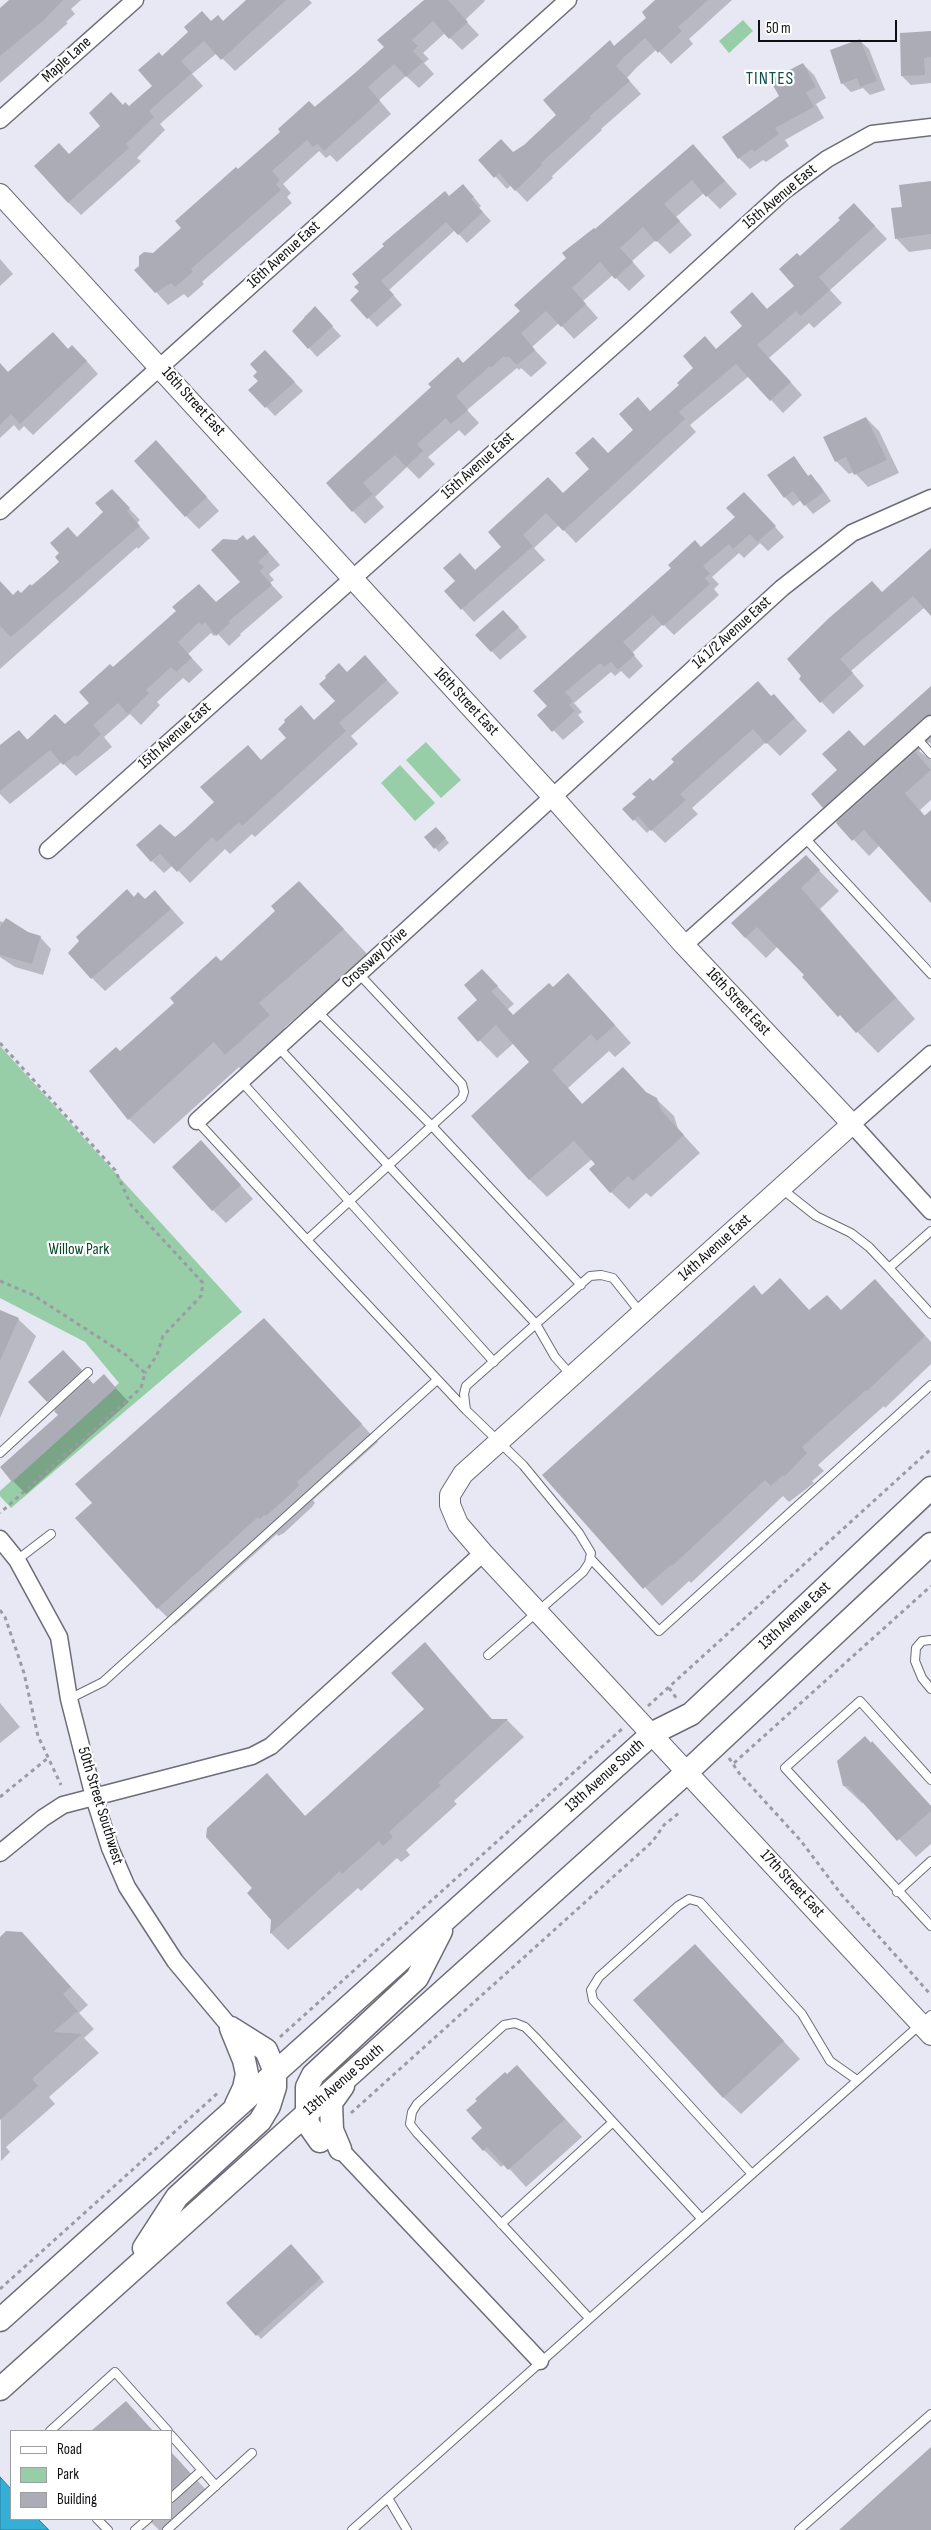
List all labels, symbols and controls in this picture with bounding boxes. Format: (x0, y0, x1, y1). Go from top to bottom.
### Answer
scale bar (761, 10, 900, 42)
text: 50 m (766, 19, 791, 38)
street label: Maple Lane (38, 33, 96, 87)
district label: TINTES (745, 68, 795, 90)
street label: 15th Avenue East (739, 160, 821, 234)
street label: 16th Avenue East (244, 217, 324, 293)
street label: 16th Street East (157, 364, 229, 440)
street label: 15th Avenue East (438, 428, 518, 504)
street label: 14 1/2 Avenue East (689, 593, 775, 673)
street label: 16th Street East (430, 664, 502, 740)
street label: 15th Avenue East (135, 698, 215, 774)
street label: Crossway Drive (338, 924, 412, 992)
street label: 16th Street East (702, 964, 774, 1040)
street label: 14th Avenue East (675, 1210, 755, 1286)
park label: Willow Park (49, 1240, 109, 1260)
street label: 13th Avenue East (755, 1578, 835, 1654)
street label: 13th Avenue South (561, 1735, 649, 1817)
street label: 50th Street Southwest (73, 1745, 127, 1867)
street label: 17th Street East (756, 1846, 828, 1922)
street label: 13th Avenue South (300, 2040, 388, 2120)
legend (10, 2430, 172, 2520)
text: Road (57, 2440, 82, 2459)
text: Park (57, 2465, 79, 2484)
text: Building (57, 2490, 97, 2509)

